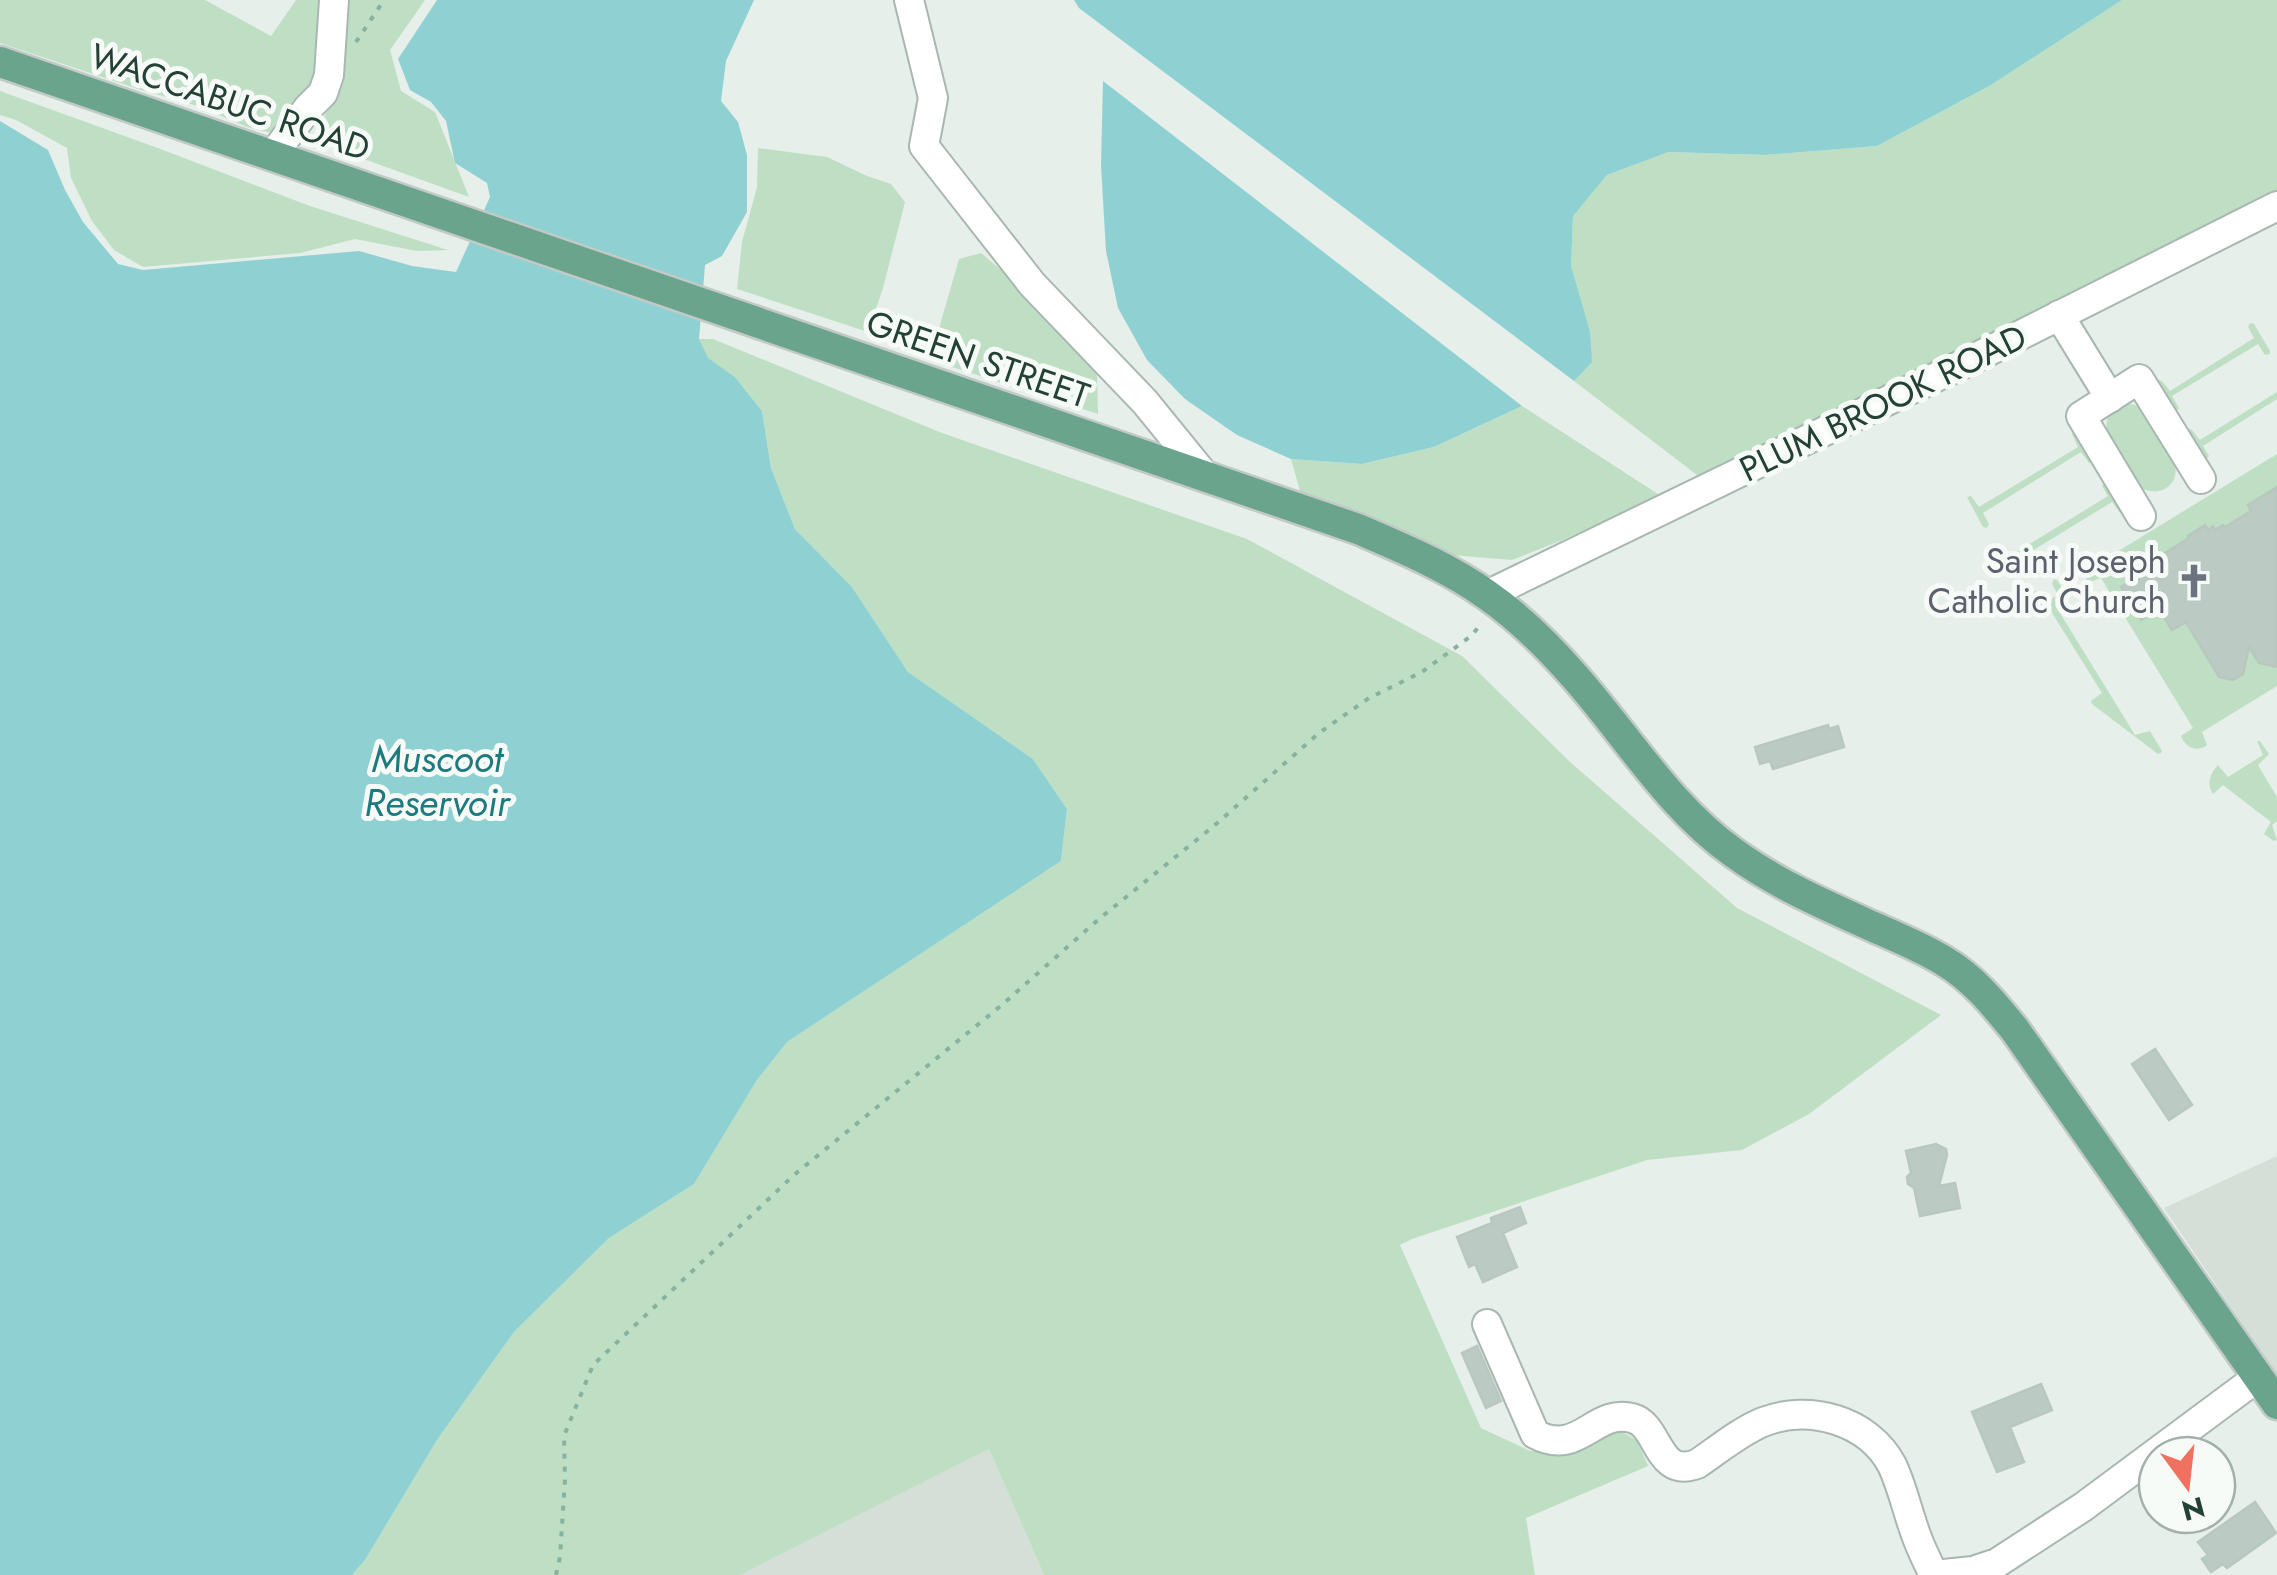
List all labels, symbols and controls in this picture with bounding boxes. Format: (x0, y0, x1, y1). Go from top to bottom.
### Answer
street label: WACCABUC ROAD (83, 31, 377, 173)
street label: GREEN STREET (860, 297, 1096, 421)
street label: PLUM BROOK ROAD (1731, 312, 2035, 494)
place label: Saint Joseph Catholic Church (1928, 536, 2166, 626)
church icon: Saint Joseph Catholic Church (2175, 562, 2213, 600)
water label: Muscoot Reservoir (364, 731, 512, 830)
north arrow (2137, 1435, 2237, 1535)
text: N (2177, 1486, 2209, 1531)

